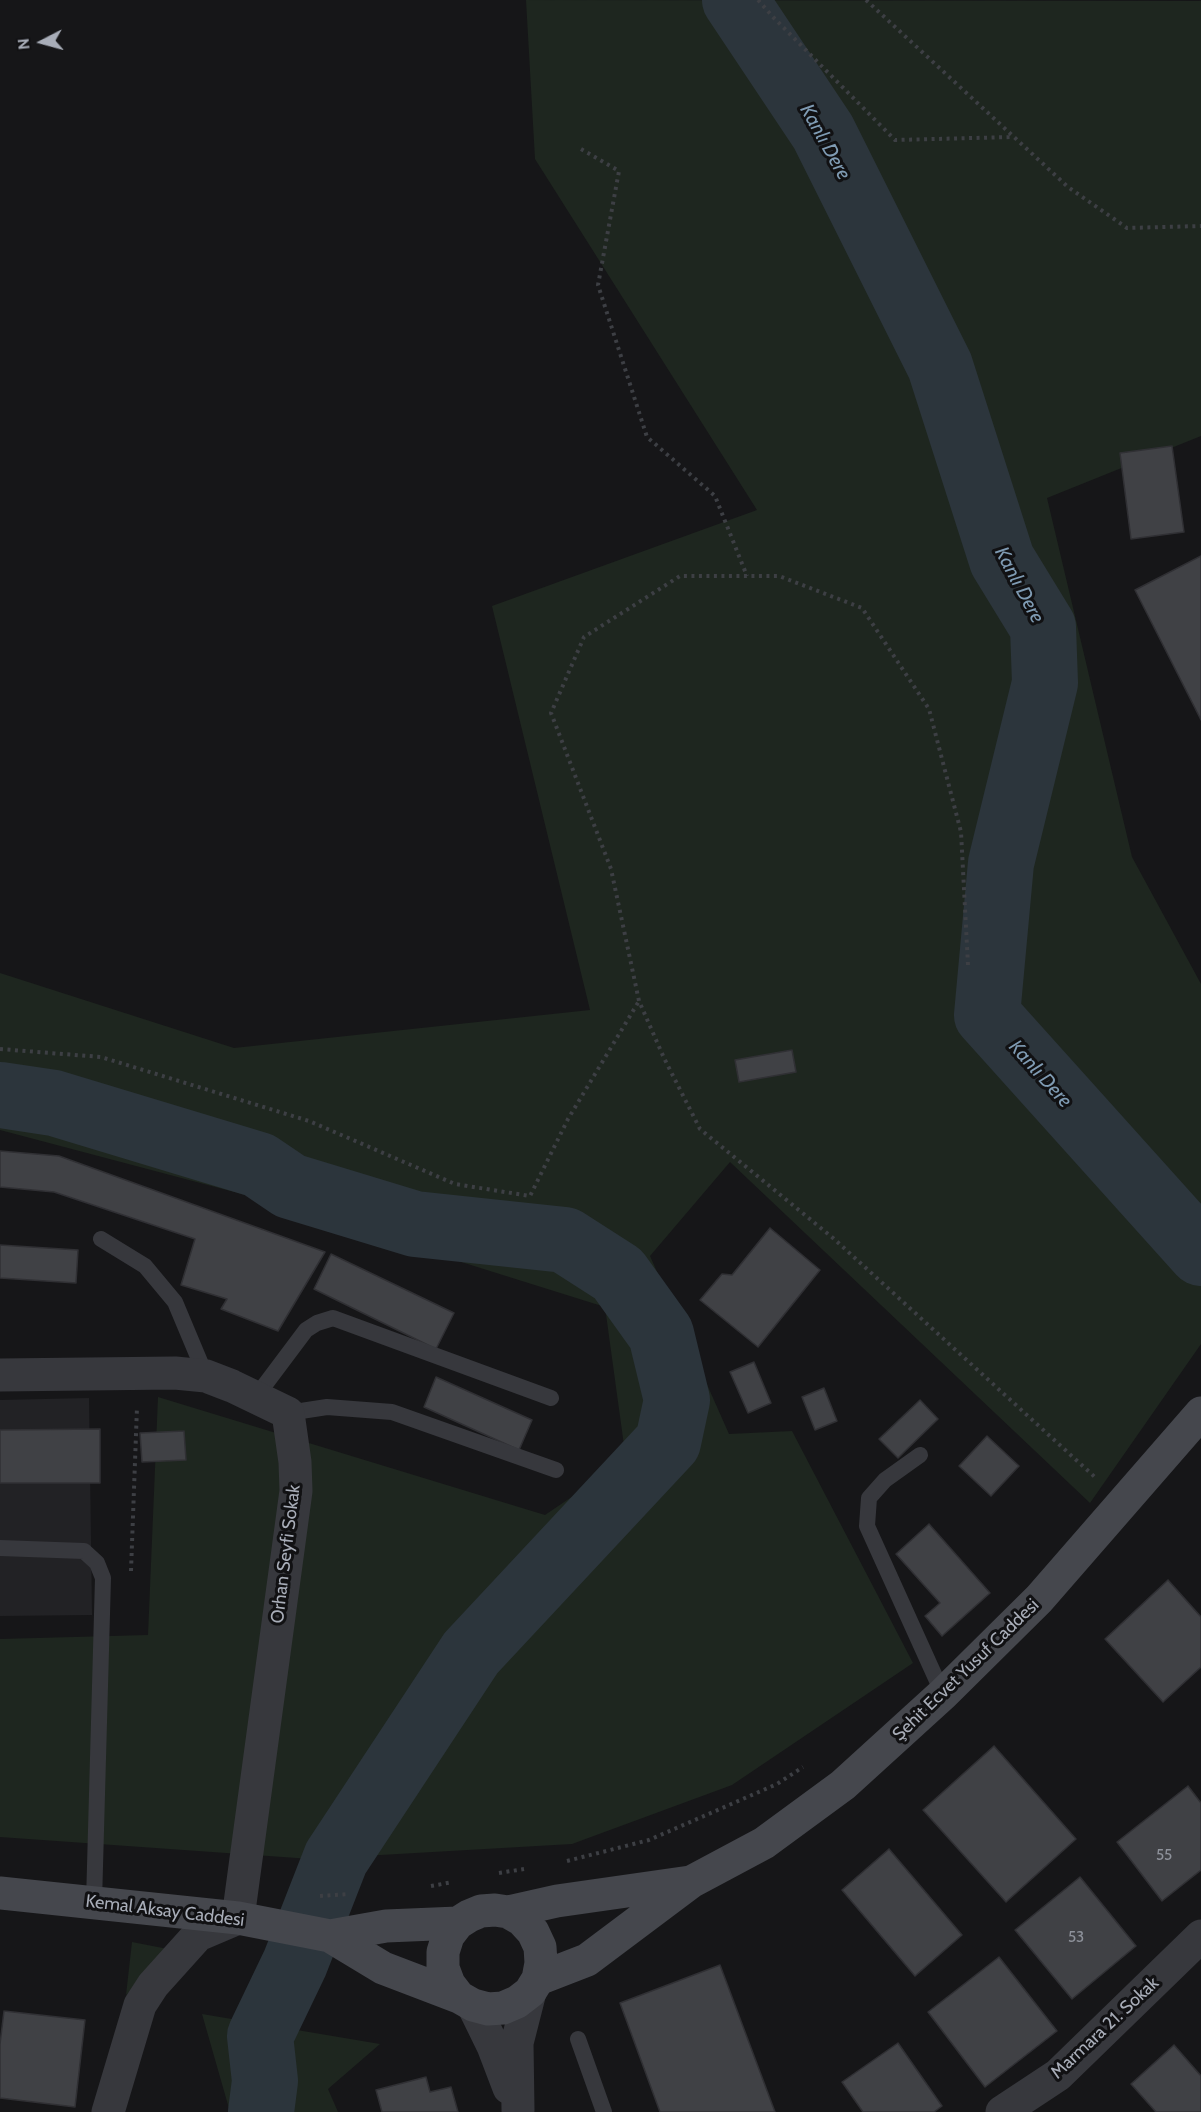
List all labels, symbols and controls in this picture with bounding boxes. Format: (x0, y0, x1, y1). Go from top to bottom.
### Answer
north arrow (12, 12, 72, 72)
text: N (14, 37, 34, 51)
water label: Kanlı Dere (794, 100, 856, 184)
water label: Kanlı Dere (989, 543, 1049, 627)
water label: Kanlı Dere (1003, 1035, 1077, 1113)
street label: Orhan Seyfi Sokak (267, 1483, 305, 1625)
street label: Şehit Ecvet Yusuf Caddesi (888, 1595, 1044, 1745)
house number: 55 (1156, 1847, 1172, 1865)
street label: Kemal Aksay Caddesi (84, 1891, 246, 1931)
house number: 53 (1068, 1929, 1084, 1947)
street label: Marmara 21. Sokak (1047, 1972, 1163, 2084)

